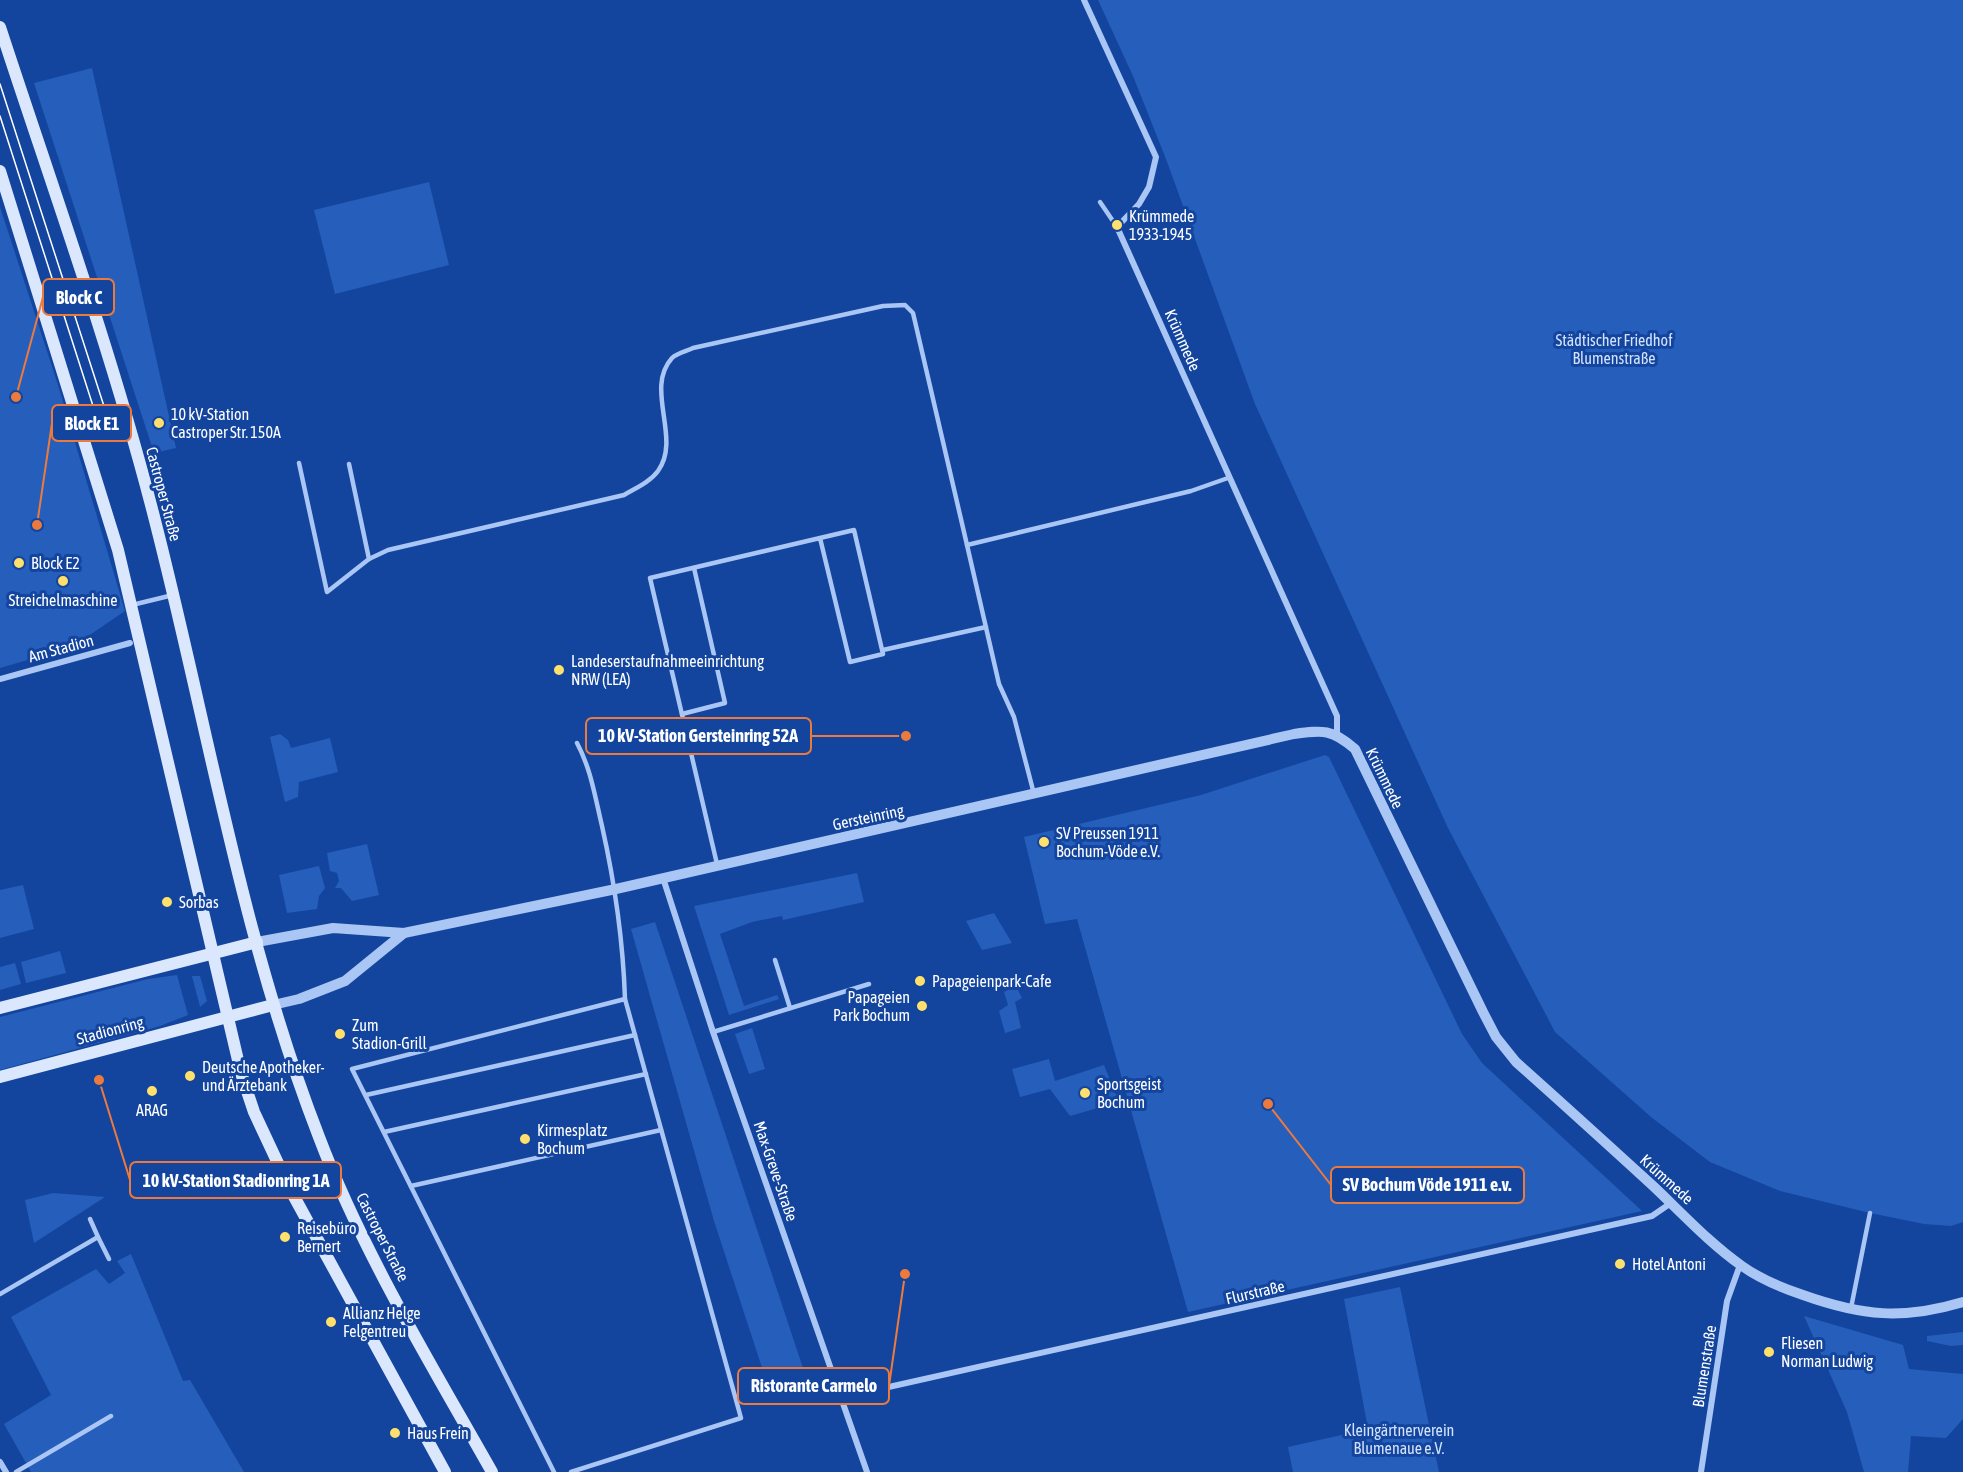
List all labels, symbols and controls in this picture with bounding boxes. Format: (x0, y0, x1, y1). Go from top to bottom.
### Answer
place label: Krümmede 1933-1945 (1129, 207, 1194, 243)
marker: Krümmede 1933-1945 (1110, 218, 1124, 232)
callout: Block C (43, 279, 114, 315)
text: Block C (56, 287, 102, 308)
street label: Krümmede (1161, 306, 1205, 374)
park label: Städtischer Friedhof Blumenstraße (1555, 331, 1673, 367)
callout: Block E1 (52, 405, 131, 441)
place label: 10 kV-Station Castroper Str. 150A (171, 405, 281, 442)
text: Block E1 (65, 413, 119, 434)
marker: 10 kV-Station Castroper Str. 150A (152, 416, 166, 430)
street label: Castroper Straße (142, 445, 185, 543)
place label: Block E2 (31, 554, 80, 572)
marker: Block E2 (12, 556, 26, 570)
marker: Streichelmaschine (56, 574, 70, 588)
place label: Streichelmaschine (8, 591, 118, 609)
street label: Am Stadion (26, 631, 96, 665)
place label: Landeserstaufnahmeeinrichtung NRW (LEA) (571, 652, 764, 689)
marker: Landeserstaufnahmeeinrichtung NRW (LEA) (552, 663, 566, 677)
callout: 10 kV-Station Gersteinring 52A (586, 718, 811, 754)
text: 10 kV-Station Gersteinring 52A (598, 725, 798, 746)
street label: Krümmede (1363, 745, 1407, 811)
street label: Gersteinring (831, 801, 906, 834)
place label: SV Preussen 1911 Bochum-Vöde e.V. (1056, 824, 1160, 860)
marker: SV Preussen 1911 Bochum-Vöde e.V. (1037, 835, 1051, 849)
place label: Sorbas (179, 893, 219, 911)
marker: Sorbas (160, 895, 174, 909)
place label: Papageienpark-Cafe (932, 972, 1052, 991)
marker: Papageienpark-Cafe (913, 974, 927, 988)
place label: Papageien Park Bochum (833, 988, 910, 1024)
marker: Papageien Park Bochum (915, 999, 929, 1013)
street label: Stadionring (75, 1012, 146, 1049)
place label: Zum Stadion-Grill (352, 1016, 427, 1052)
marker: Zum Stadion-Grill (333, 1027, 347, 1041)
place label: Deutsche Apotheker- und Ärztebank (202, 1058, 325, 1094)
marker: Deutsche Apotheker- und Ärztebank (183, 1069, 197, 1083)
place label: Sportsgeist Bochum (1097, 1075, 1162, 1111)
marker: ARAG (145, 1084, 159, 1098)
marker: Sportsgeist Bochum (1078, 1086, 1092, 1100)
place label: ARAG (136, 1101, 168, 1119)
street label: Max-Greve-Straße (750, 1119, 802, 1223)
place label: Kirmesplatz Bochum (537, 1121, 608, 1157)
marker: Kirmesplatz Bochum (518, 1132, 532, 1146)
street label: Krümmede (1637, 1150, 1697, 1208)
callout: 10 kV-Station Stadionring 1A (130, 1162, 341, 1198)
callout: SV Bochum Vöde 1911 e.v. (1331, 1167, 1524, 1203)
text: 10 kV-Station Stadionring 1A (142, 1170, 330, 1191)
text: SV Bochum Vöde 1911 e.v. (1342, 1174, 1512, 1195)
street label: Castroper Straße (352, 1190, 413, 1285)
place label: Reisebüro Bernert (297, 1219, 356, 1255)
marker: Reisebüro Bernert (278, 1230, 292, 1244)
place label: Hotel Antoni (1632, 1255, 1706, 1273)
marker: Hotel Antoni (1613, 1257, 1627, 1271)
street label: Flurstraße (1224, 1276, 1286, 1308)
place label: Allianz Helge Felgentreu (343, 1304, 421, 1341)
marker: Allianz Helge Felgentreu (324, 1315, 338, 1329)
street label: Blumenstraße (1689, 1324, 1719, 1408)
place label: Fliesen Norman Ludwig (1781, 1334, 1873, 1371)
marker: Fliesen Norman Ludwig (1762, 1345, 1776, 1359)
callout: Ristorante Carmelo (738, 1368, 889, 1404)
text: Ristorante Carmelo (751, 1375, 877, 1396)
park label: Kleingärtnerverein Blumenaue e.V. (1344, 1421, 1454, 1457)
place label: Haus Frein (407, 1424, 469, 1442)
marker: Haus Frein (388, 1426, 402, 1440)

